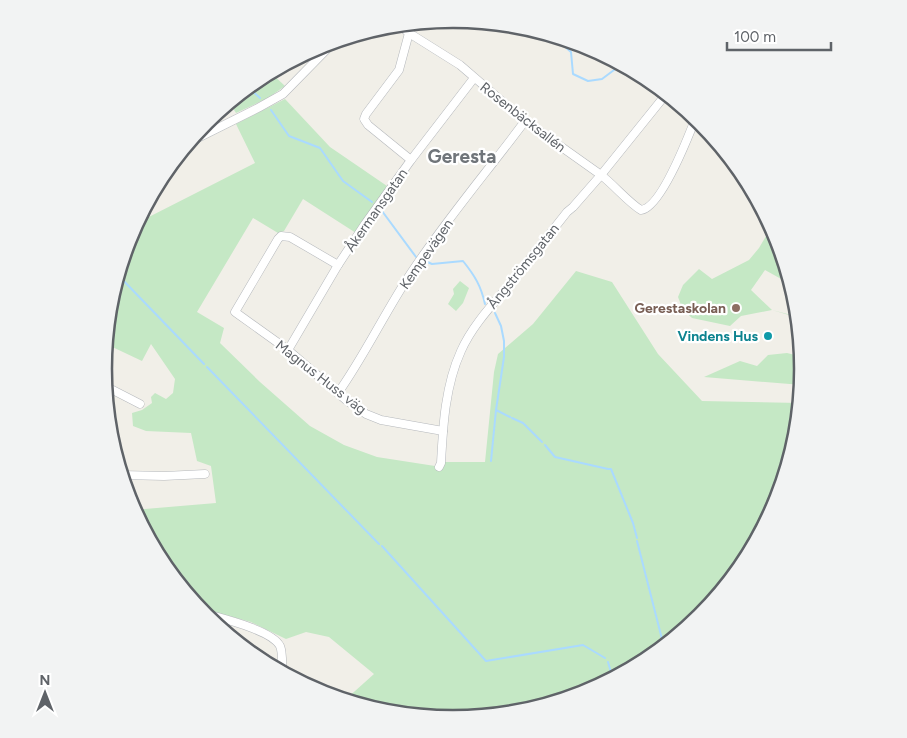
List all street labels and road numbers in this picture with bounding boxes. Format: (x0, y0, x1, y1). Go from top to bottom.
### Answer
street label: Rosenbäcksallén (477, 79, 569, 156)
street label: Åkermansgatan (341, 165, 411, 255)
street label: Kempevägen (396, 216, 457, 293)
street label: Ångströmsgatan (484, 220, 563, 312)
street label: Magnus Huss väg (272, 337, 369, 418)

